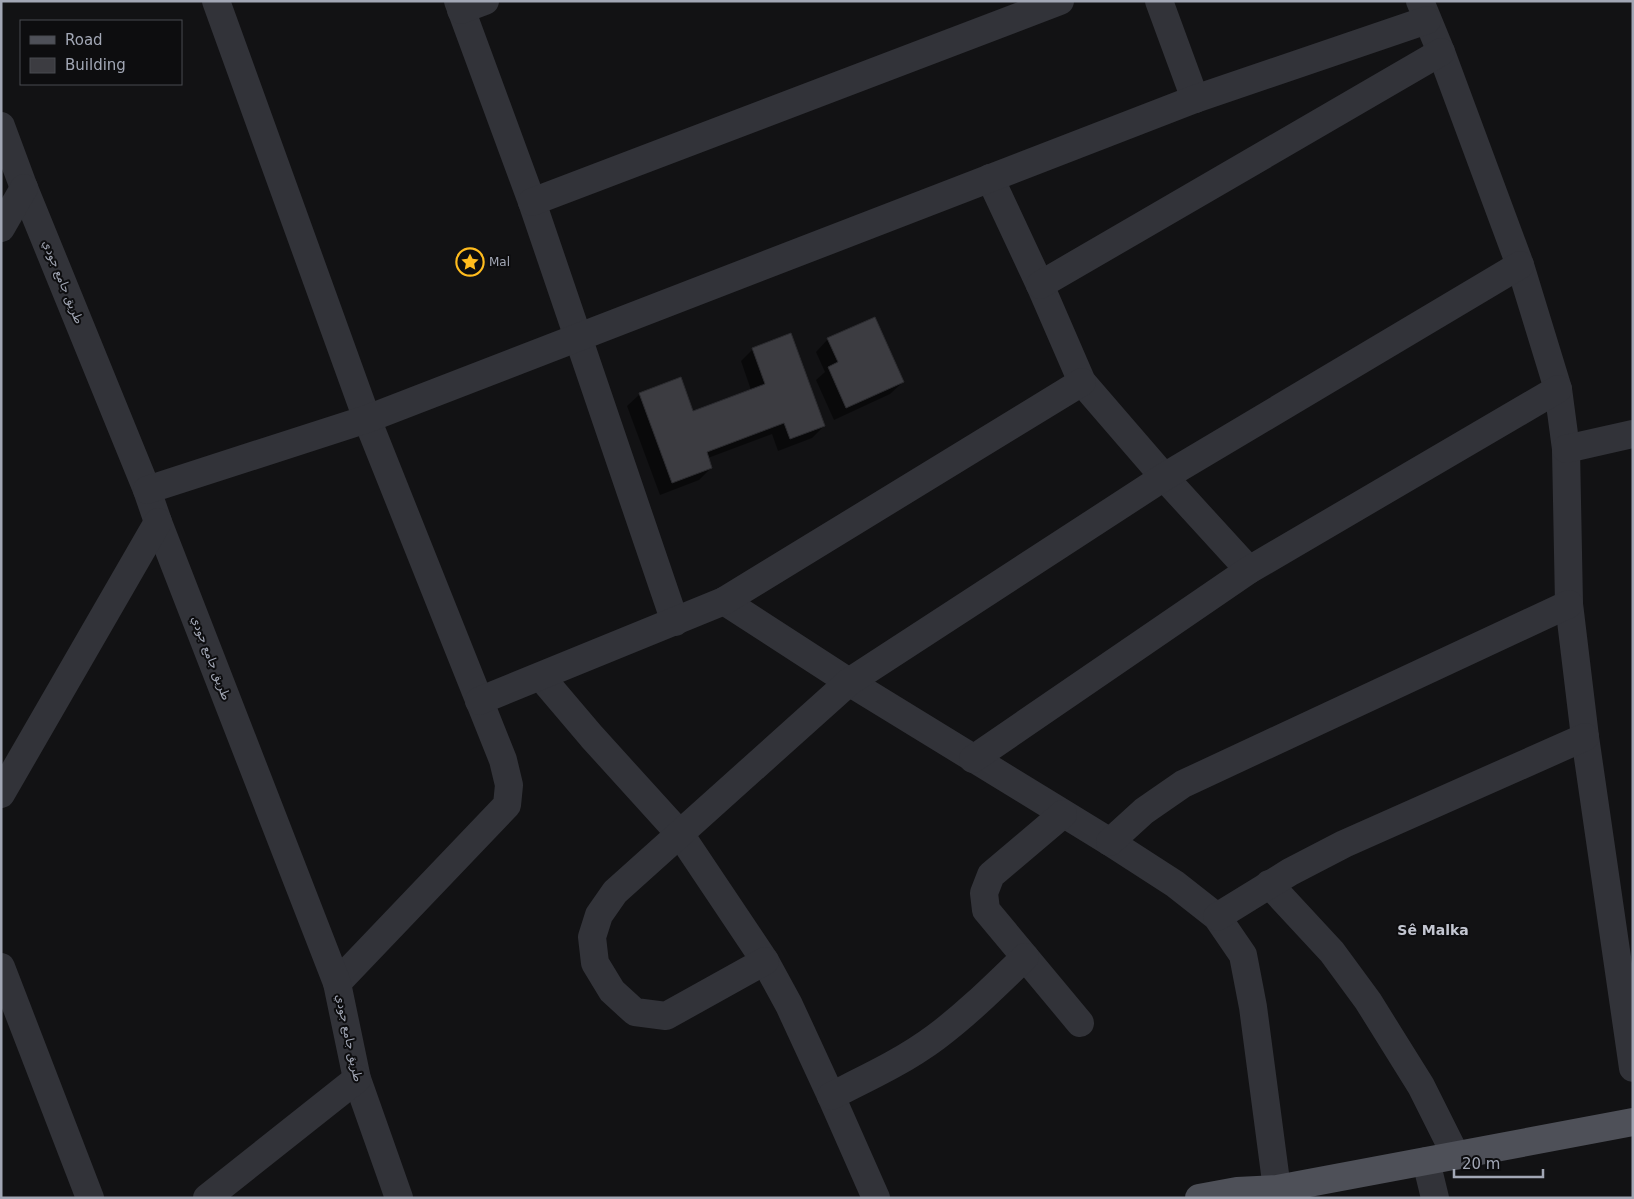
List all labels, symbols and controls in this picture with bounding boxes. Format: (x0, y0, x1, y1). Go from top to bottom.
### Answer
legend (20, 20, 182, 85)
text: Road (65, 31, 103, 49)
text: Building (65, 56, 126, 74)
street label: طريق جامع جودي (39, 238, 86, 326)
place icon: Mal (455, 247, 485, 277)
place label: Mal (489, 255, 510, 269)
street label: طريق جامع جودي (188, 614, 234, 703)
district label: Sê Malka (1397, 922, 1469, 938)
street label: طريق جامع جودي (332, 993, 365, 1083)
scale bar (1454, 1146, 1543, 1178)
text: 20 m (1462, 1155, 1500, 1173)

